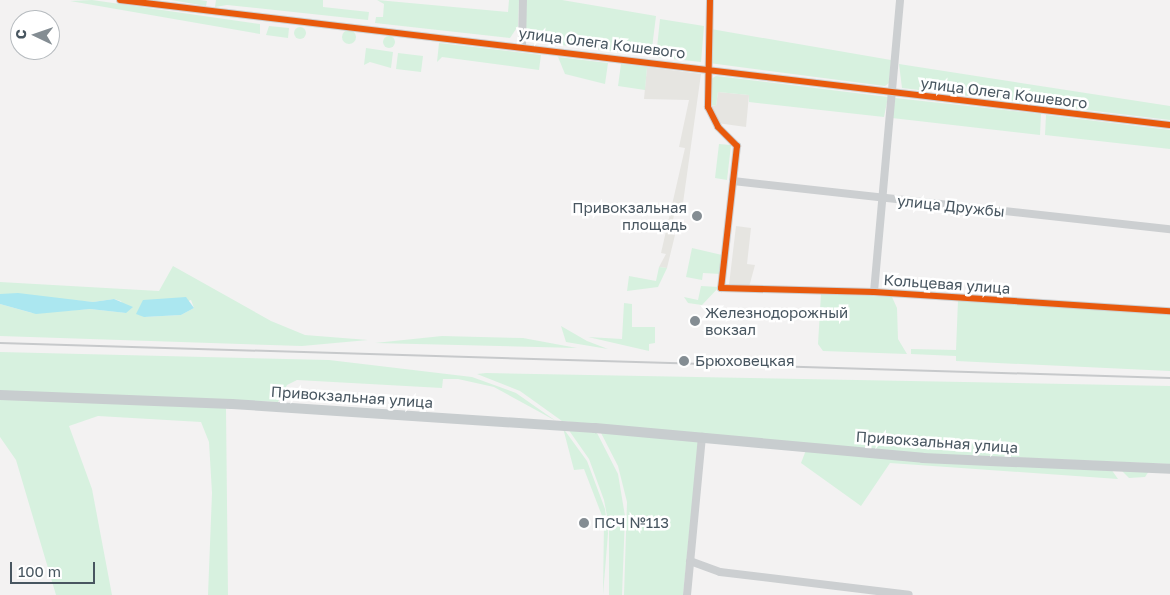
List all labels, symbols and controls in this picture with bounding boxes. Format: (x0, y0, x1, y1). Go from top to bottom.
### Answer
north arrow (10, 10, 60, 60)
street label: улица Олега Кошевого (518, 24, 686, 62)
text: С (12, 29, 29, 40)
street label: улица Олега Кошевого (920, 74, 1088, 112)
street label: улица Дружбы (896, 191, 1006, 221)
place label: Привокзальная площадь (572, 198, 687, 233)
marker: Привокзальная площадь (691, 210, 703, 222)
street label: Кольцевая улица (883, 271, 1011, 297)
place label: Железнодорожный вокзал (705, 303, 848, 338)
marker: Железнодорожный вокзал (689, 315, 701, 327)
place label: Брюховецкая (695, 352, 794, 370)
marker: Брюховецкая (677, 354, 691, 368)
street label: Привокзальная улица (270, 382, 434, 412)
street label: Привокзальная улица (855, 427, 1019, 457)
place label: ПСЧ №113 (594, 514, 669, 532)
marker: ПСЧ №113 (578, 517, 590, 529)
scale bar (12, 552, 98, 584)
text: 100 m (18, 562, 61, 580)

